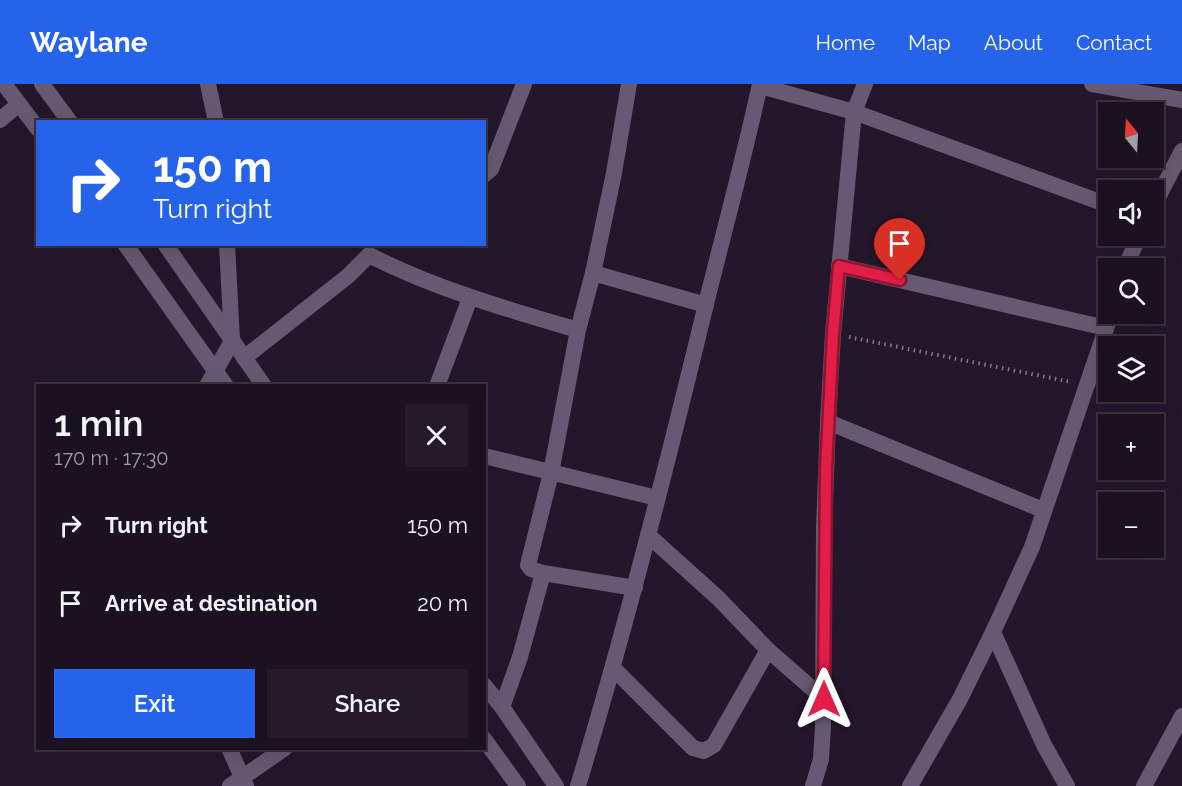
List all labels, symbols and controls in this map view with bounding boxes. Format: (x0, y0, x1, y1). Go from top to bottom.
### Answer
text: Waylane (30, 26, 147, 59)
text: Home (816, 30, 875, 55)
text: Map (908, 30, 951, 55)
text: About (984, 30, 1043, 55)
text: Contact (1076, 30, 1152, 55)
north arrow (1098, 102, 1164, 168)
map controls (1098, 102, 1164, 558)
text: 150 m (153, 143, 272, 192)
icon: right (54, 144, 132, 222)
button: sound (1098, 180, 1164, 246)
text: Turn right (153, 193, 272, 224)
pin (874, 218, 925, 280)
icon: arrive (883, 227, 916, 260)
button: search (1098, 258, 1164, 324)
button: layers (1098, 336, 1164, 402)
text: 1 min (54, 402, 143, 444)
button: close (405, 404, 468, 467)
button: + (1098, 414, 1164, 480)
text: 170 m · 17:30 (54, 446, 169, 470)
button: − (1098, 492, 1164, 558)
icon: right (54, 509, 87, 542)
text: Turn right (105, 512, 208, 538)
text: 150 m (407, 512, 468, 538)
icon: arrive (54, 587, 87, 620)
text: Arrive at destination (105, 590, 318, 616)
text: 20 m (417, 590, 468, 616)
position arrow (792, 667, 856, 731)
button: Exit (54, 669, 255, 738)
button: Share (267, 669, 468, 738)

